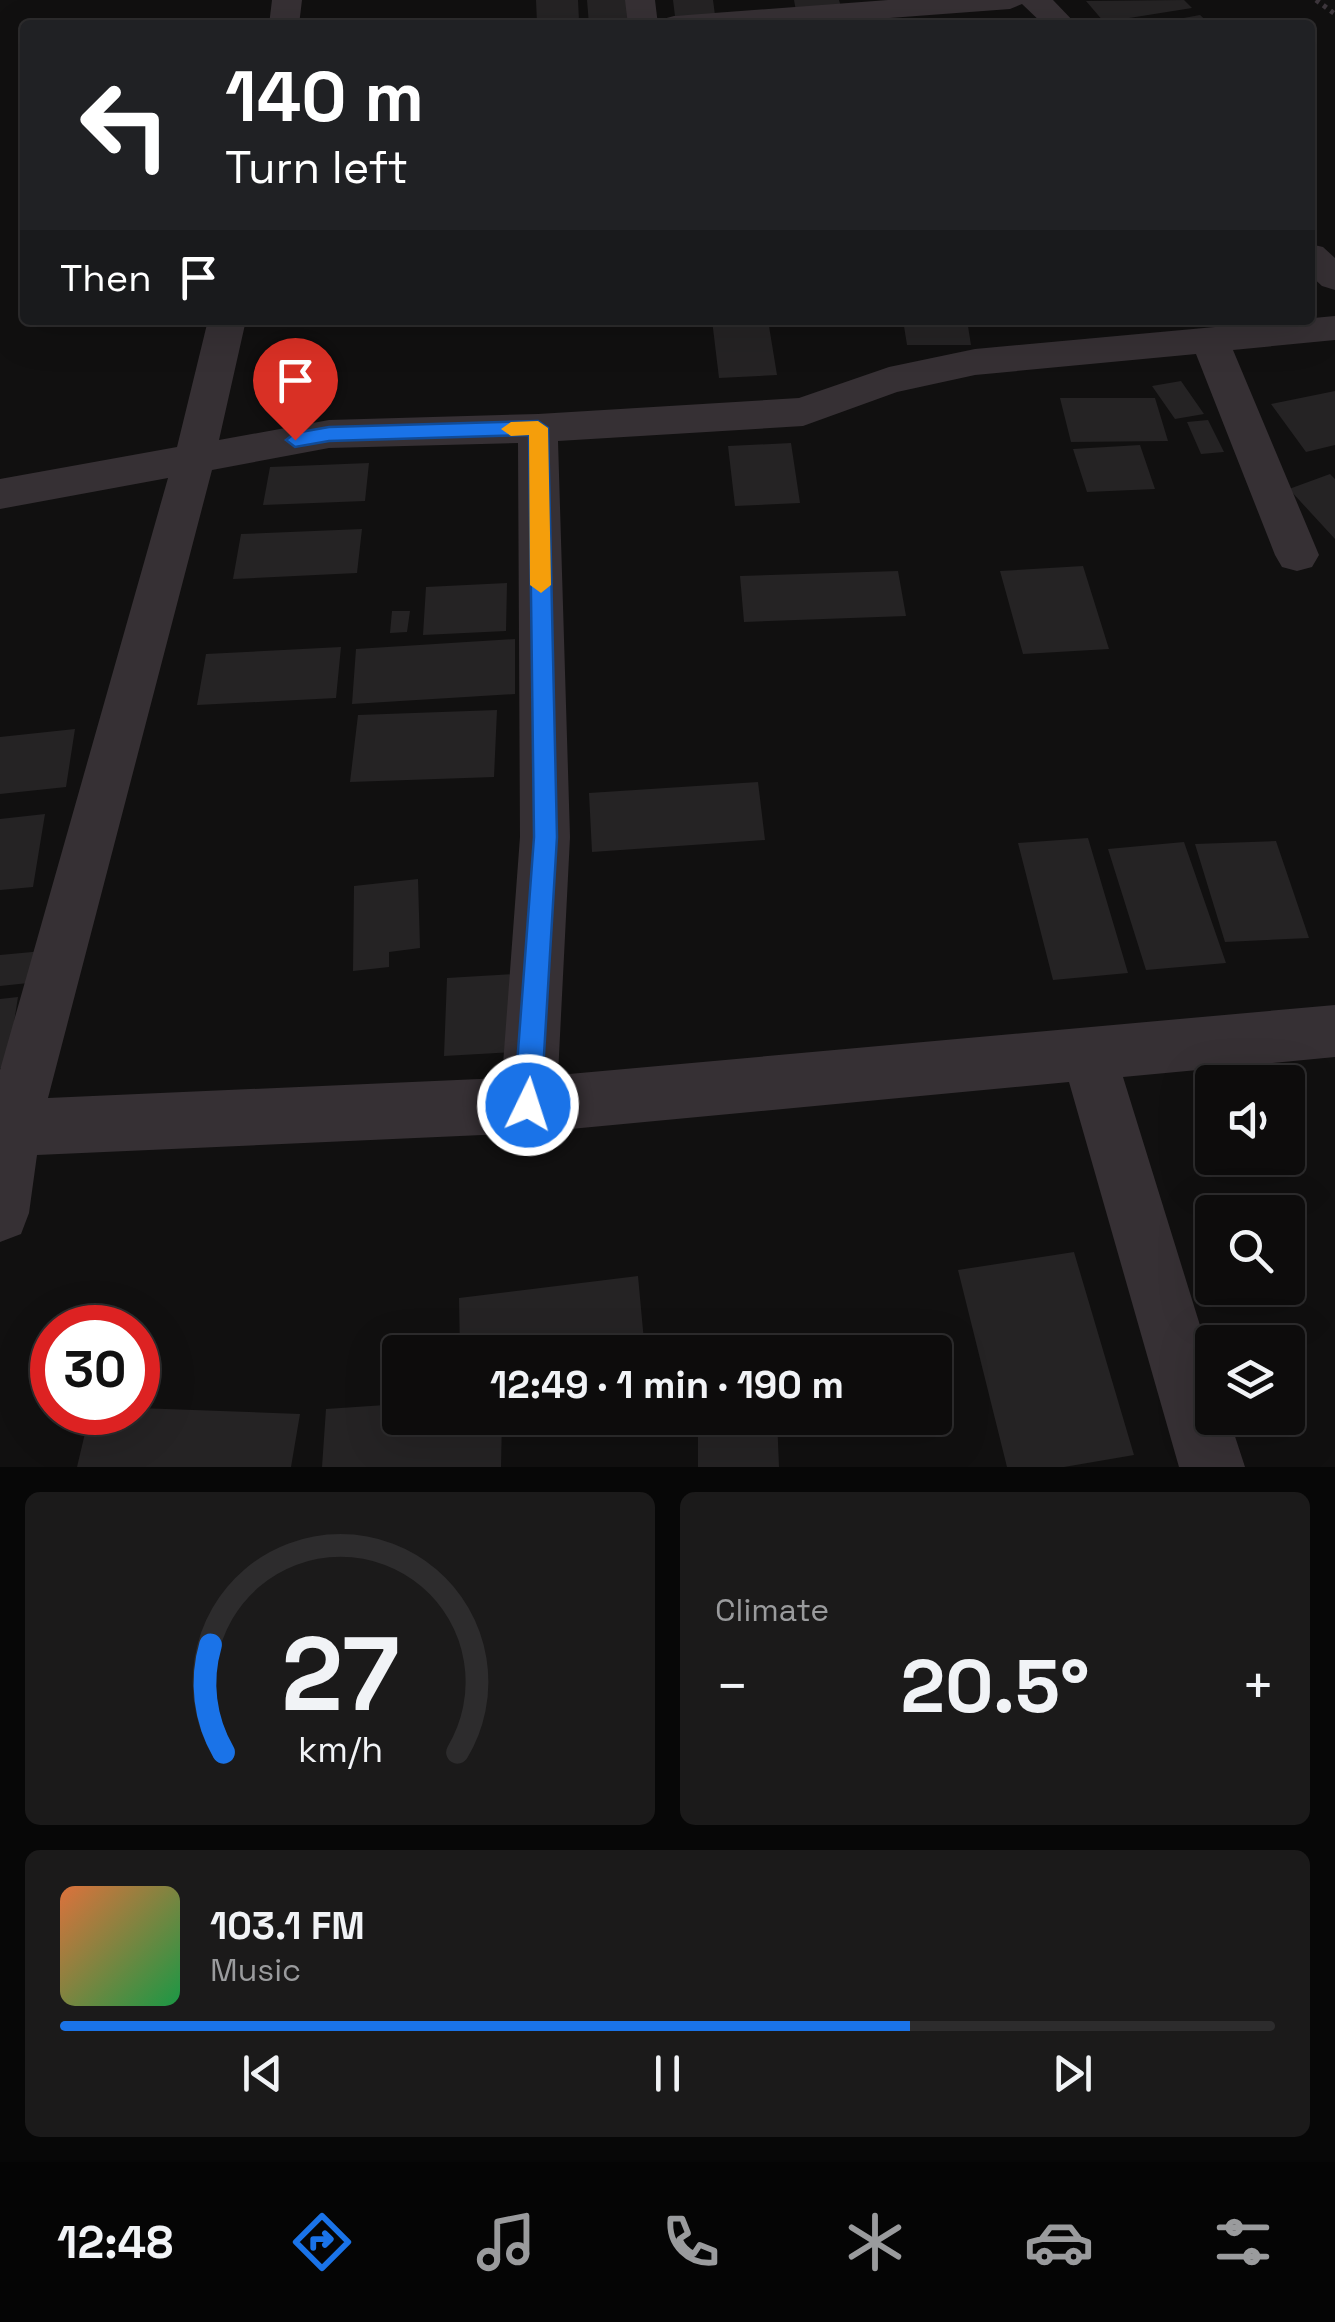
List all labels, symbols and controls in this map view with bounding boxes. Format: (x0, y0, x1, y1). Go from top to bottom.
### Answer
text: 140 m (225, 52, 424, 141)
icon: left (60, 60, 190, 190)
text: Turn left (225, 139, 408, 196)
icon: arrive (171, 250, 226, 305)
text: Then (60, 254, 151, 302)
pin (253, 338, 338, 441)
icon: arrive (268, 353, 323, 408)
position arrow (476, 1053, 580, 1157)
map controls (1195, 1065, 1305, 1435)
button: sound (1195, 1065, 1305, 1175)
button: search (1195, 1195, 1305, 1305)
speed limit sign: 30 (30, 1305, 160, 1435)
button: layers (1195, 1325, 1305, 1435)
text: 12:49 · 1 min · 190 m (490, 1361, 844, 1409)
text: Climate (715, 1590, 829, 1630)
text: 27 (281, 1608, 399, 1740)
text: 20.5° (900, 1638, 1090, 1734)
text: − (715, 1651, 749, 1721)
text: + (1241, 1651, 1275, 1721)
text: km/h (297, 1727, 383, 1772)
text: 103.1 FM (210, 1902, 365, 1950)
text: Music (210, 1950, 301, 1990)
icon: previous (235, 2046, 290, 2101)
icon: pause (640, 2046, 695, 2101)
icon: next (1045, 2046, 1100, 2101)
icon: directions (287, 2207, 357, 2277)
icon: music (471, 2207, 541, 2277)
icon: phone (656, 2207, 726, 2277)
icon: climate (840, 2207, 910, 2277)
icon: car (1024, 2207, 1094, 2277)
icon: filters (1208, 2207, 1278, 2277)
text: 12:48 (57, 2214, 173, 2271)

